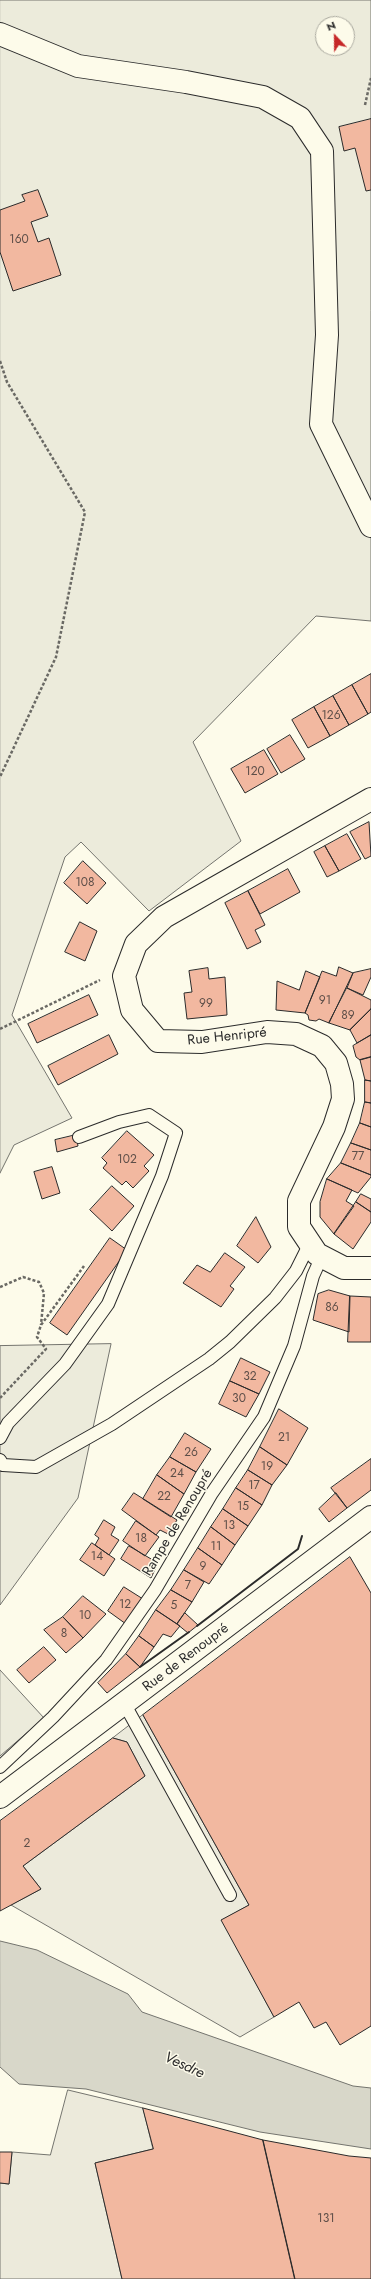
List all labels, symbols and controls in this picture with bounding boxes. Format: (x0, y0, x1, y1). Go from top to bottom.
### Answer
north arrow (315, 16, 355, 56)
text: N (324, 17, 338, 35)
house number: 160 (9, 233, 29, 247)
house number: 126 (321, 709, 341, 723)
house number: 120 (245, 765, 265, 779)
house number: 108 (75, 876, 95, 890)
house number: 91 (319, 994, 331, 1008)
house number: 99 (199, 997, 213, 1011)
house number: 89 (341, 1009, 355, 1023)
street label: Rue Henripré (187, 1024, 267, 1050)
house number: 77 (352, 1150, 364, 1164)
house number: 102 (117, 1153, 137, 1167)
house number: 86 (325, 1301, 339, 1315)
house number: 32 (243, 1370, 257, 1384)
house number: 30 (232, 1392, 246, 1406)
house number: 21 (278, 1431, 290, 1445)
house number: 26 (184, 1446, 198, 1460)
house number: 19 (261, 1460, 273, 1474)
street label: Rampe de Renoupré (140, 1467, 216, 1579)
house number: 24 (170, 1467, 184, 1481)
house number: 17 (248, 1479, 260, 1493)
house number: 22 (157, 1490, 171, 1504)
house number: 15 (237, 1500, 249, 1514)
house number: 13 (223, 1519, 235, 1533)
house number: 18 (135, 1532, 147, 1546)
house number: 11 (211, 1540, 221, 1554)
house number: 14 (91, 1550, 103, 1564)
house number: 9 (200, 1560, 206, 1574)
house number: 7 (185, 1579, 191, 1593)
house number: 12 (119, 1598, 131, 1612)
house number: 5 (171, 1599, 177, 1613)
house number: 10 (79, 1609, 91, 1623)
street label: Rue de Renoupré (140, 1620, 232, 1696)
house number: 8 (61, 1627, 67, 1641)
house number: 2 (24, 1837, 30, 1851)
water label: Vesdre (161, 2049, 207, 2083)
house number: 131 (317, 2212, 335, 2226)

